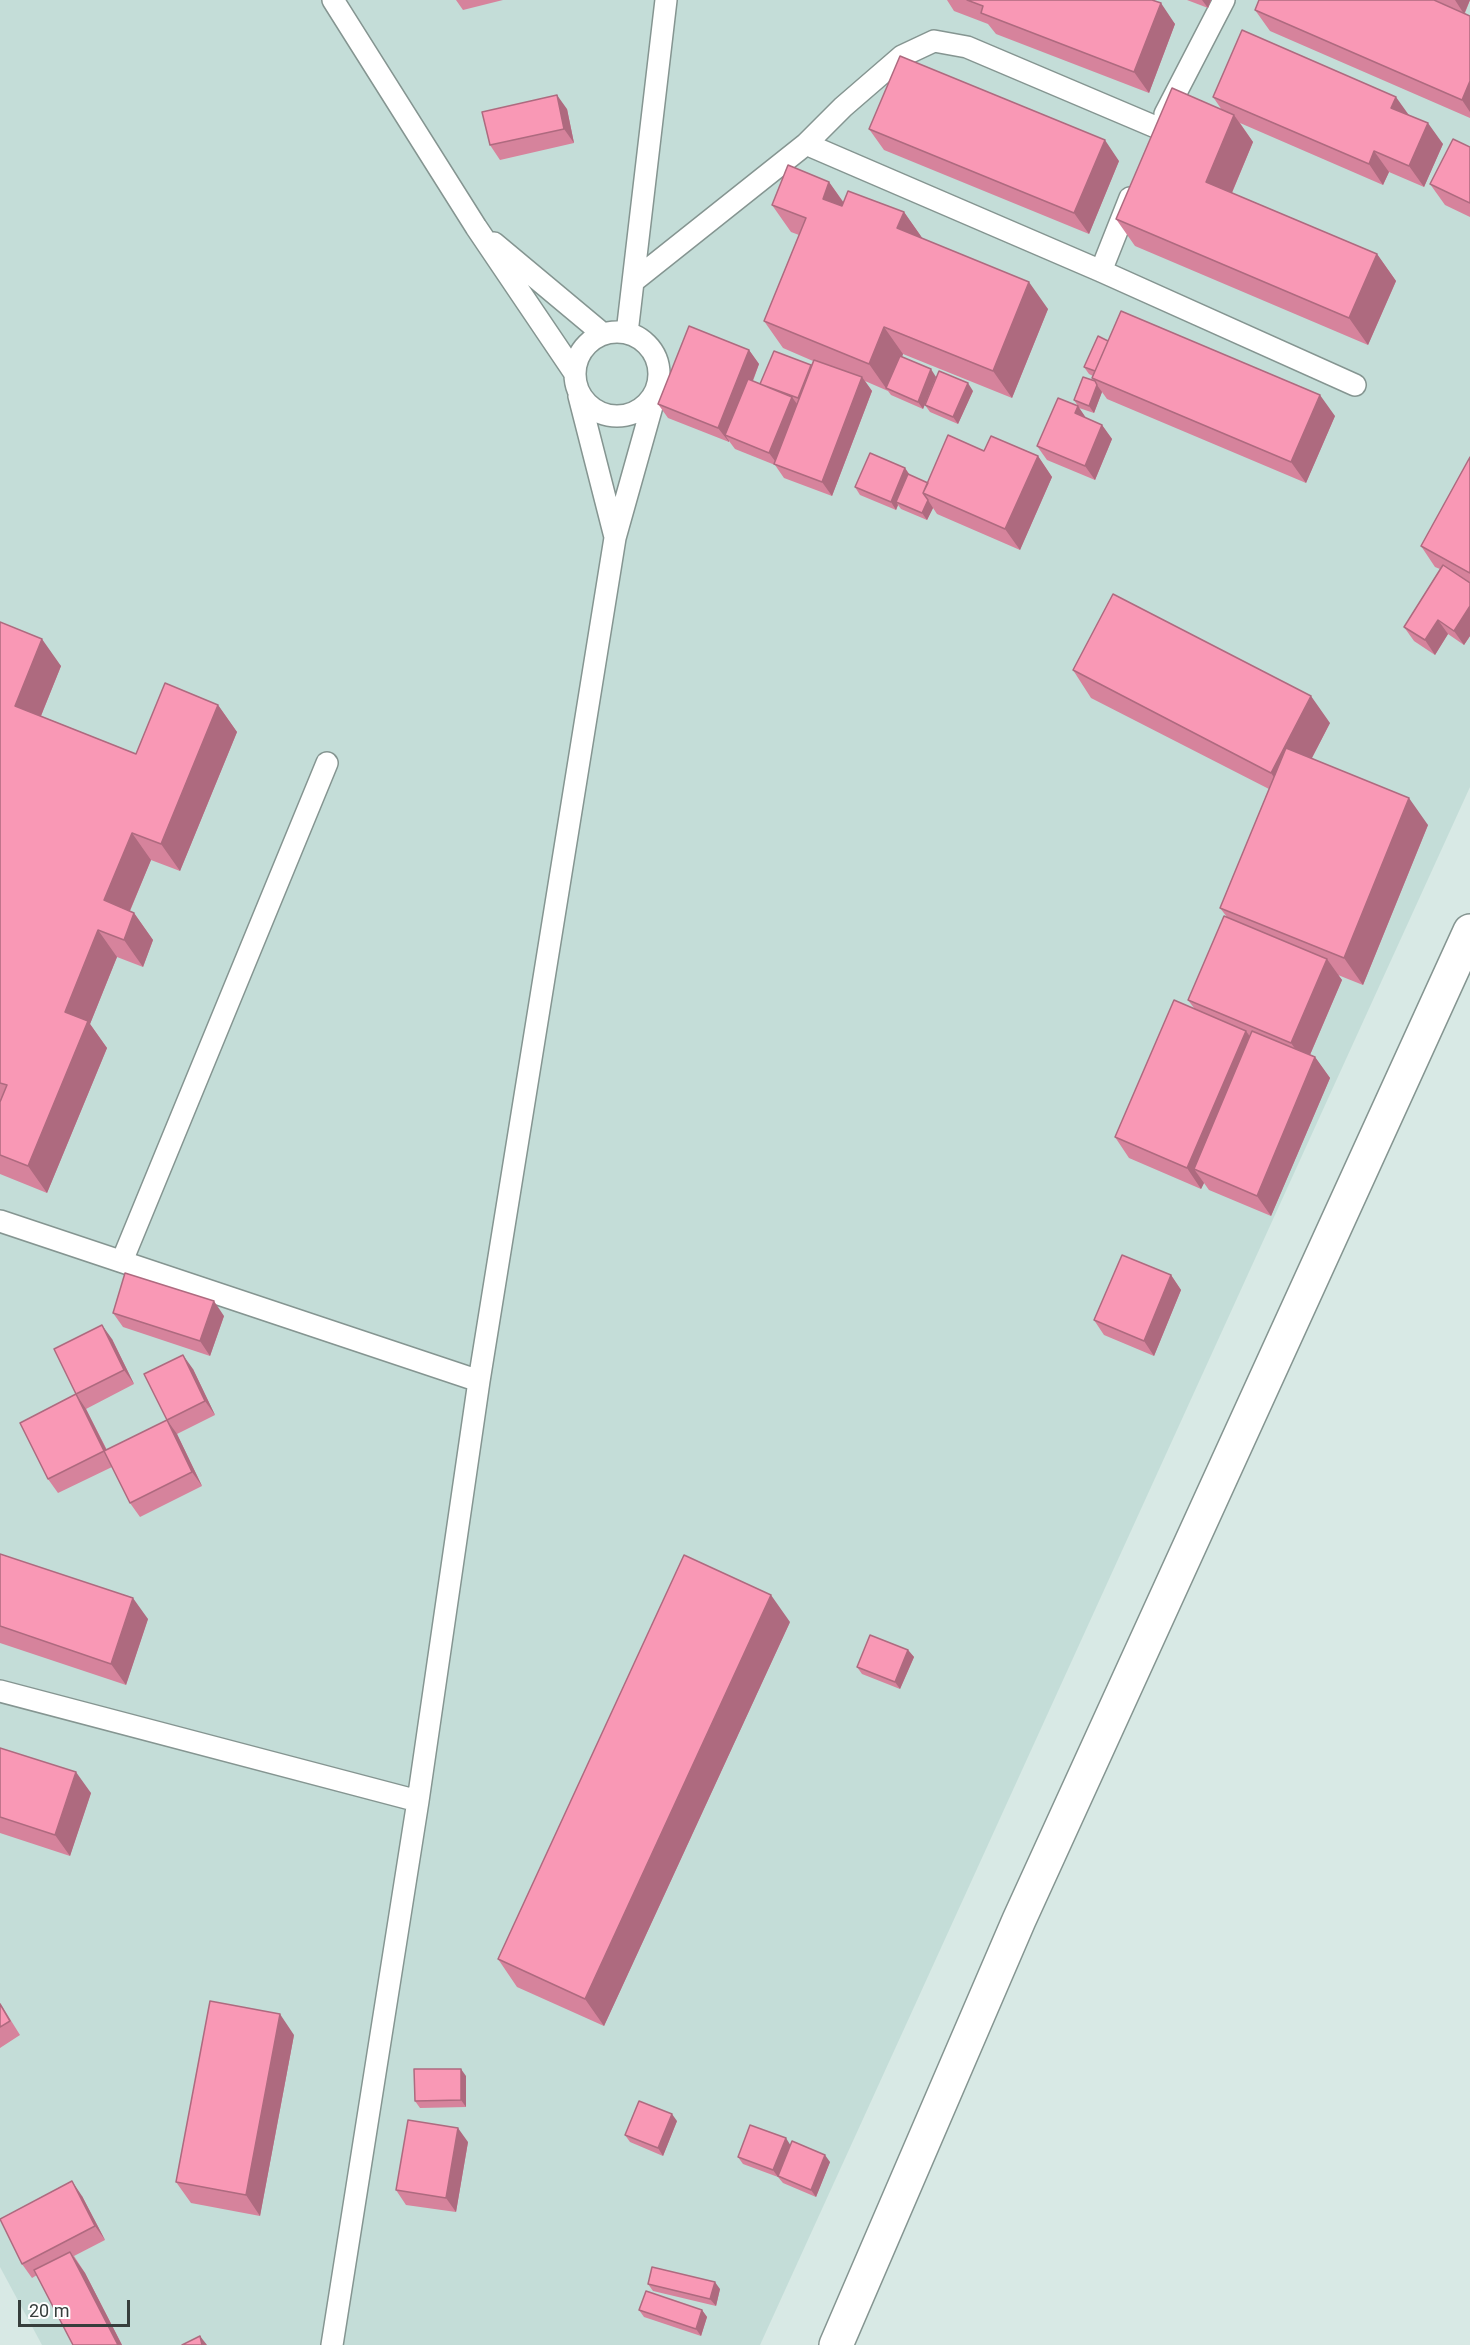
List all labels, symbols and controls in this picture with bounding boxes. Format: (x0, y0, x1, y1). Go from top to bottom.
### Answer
scale bar (21, 2288, 134, 2326)
text: 20 m (29, 2300, 69, 2321)

